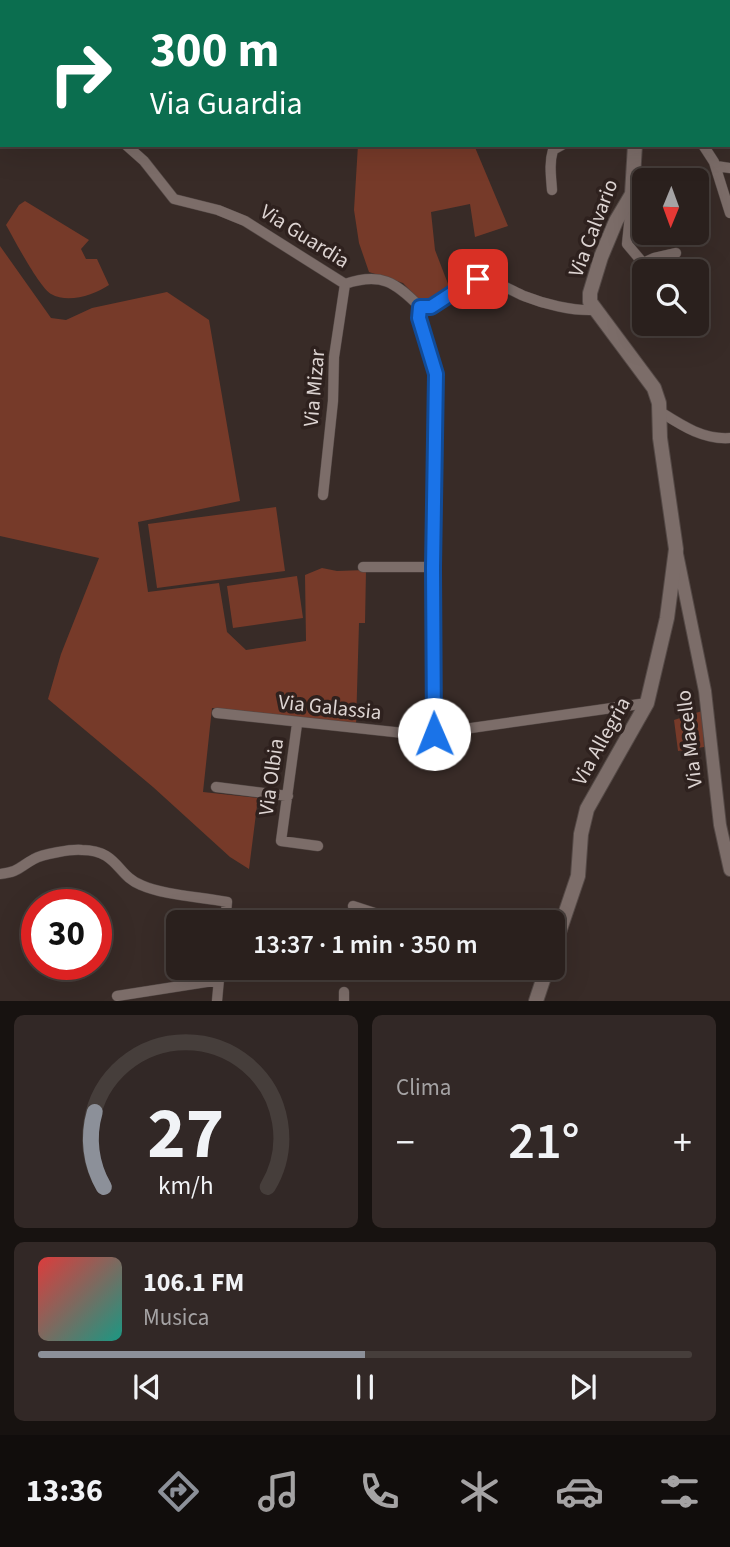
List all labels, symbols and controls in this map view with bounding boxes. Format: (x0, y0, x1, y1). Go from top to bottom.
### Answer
text: 300 m (150, 16, 279, 86)
icon: right (35, 28, 126, 119)
text: Via Guardia (150, 81, 303, 127)
north arrow (632, 168, 709, 245)
map controls (632, 168, 709, 336)
street label: Via Calvario (561, 175, 625, 281)
street label: Via Guardia (255, 197, 355, 275)
pin (448, 249, 508, 309)
button: search (632, 259, 709, 336)
icon: arrive (459, 260, 497, 298)
street label: Via Mizar (296, 347, 332, 428)
street label: Via Galassia (277, 687, 383, 727)
street label: Via Macello (668, 688, 710, 790)
street label: Via Allegria (564, 691, 638, 791)
position arrow (397, 697, 471, 771)
street label: Via Olbia (251, 737, 291, 817)
speed limit sign: 30 (21, 889, 112, 980)
text: 13:37 · 1 min · 350 m (253, 926, 478, 963)
text: Clima (396, 1071, 451, 1104)
text: 27 (148, 1083, 224, 1187)
text: 21° (508, 1105, 580, 1179)
text: − (396, 1116, 415, 1170)
text: + (673, 1116, 692, 1170)
text: km/h (158, 1168, 214, 1204)
text: 106.1 FM (143, 1264, 244, 1301)
text: Musica (143, 1301, 209, 1334)
icon: previous (128, 1368, 166, 1406)
icon: pause (346, 1368, 384, 1406)
icon: next (564, 1368, 602, 1406)
icon: directions (154, 1467, 203, 1516)
icon: music (254, 1467, 303, 1516)
icon: phone (355, 1467, 404, 1516)
icon: climate (455, 1467, 504, 1516)
icon: car (555, 1467, 604, 1516)
icon: filters (655, 1467, 704, 1516)
text: 13:36 (26, 1468, 103, 1514)

